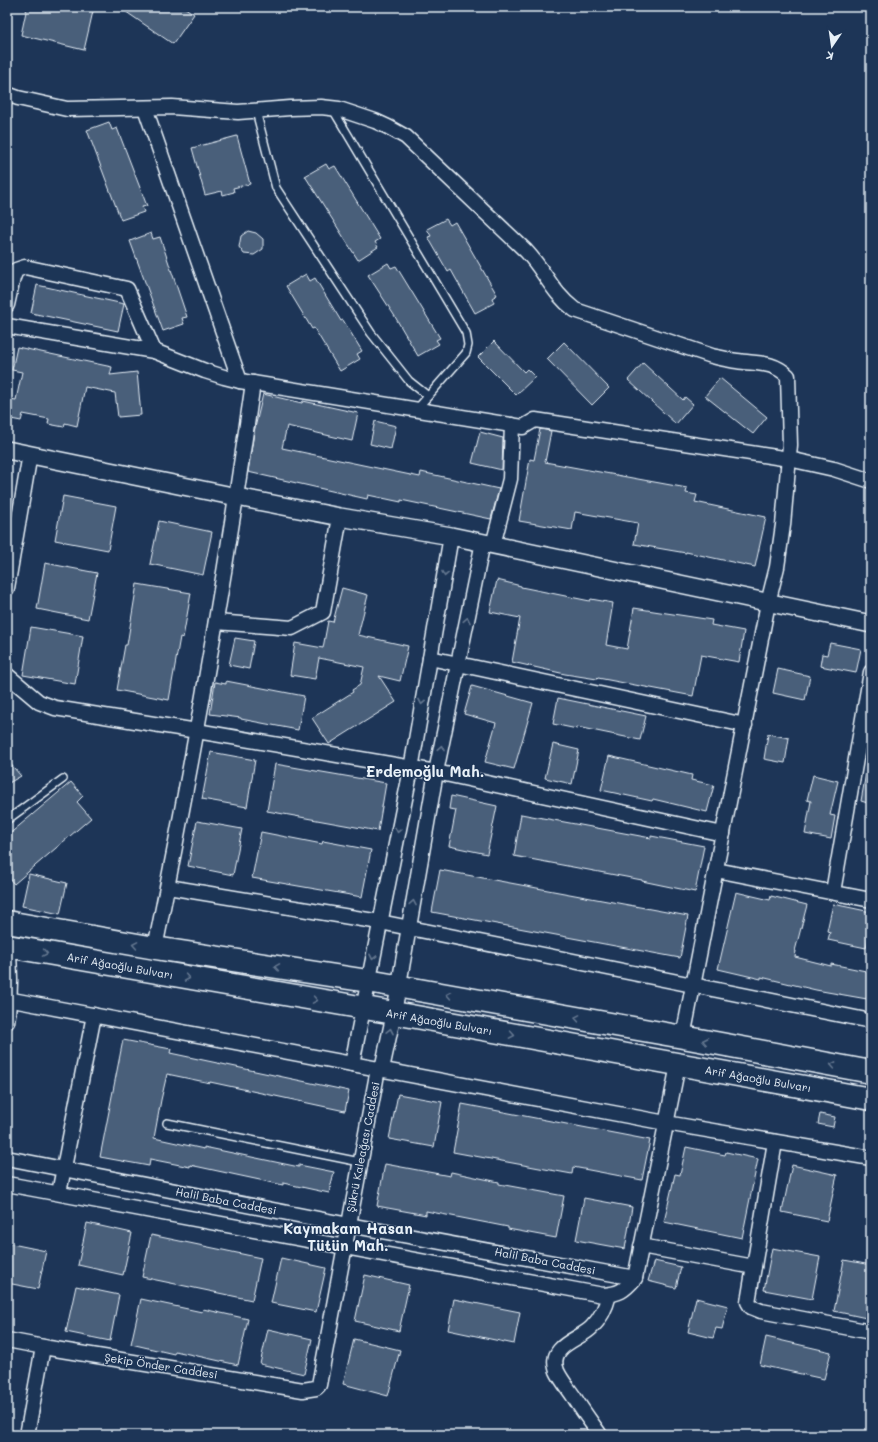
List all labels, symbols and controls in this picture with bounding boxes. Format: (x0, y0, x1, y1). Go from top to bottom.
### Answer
north arrow (812, 26, 852, 66)
text: K (824, 48, 835, 64)
one-way arrow (441, 571, 449, 577)
one-way arrow (462, 617, 471, 624)
one-way arrow (419, 699, 427, 705)
one-way arrow (436, 745, 445, 751)
district label: Erdemoğlu Mah. (366, 761, 484, 781)
one-way arrow (395, 827, 403, 833)
one-way arrow (408, 900, 416, 906)
one-way arrow (132, 941, 138, 949)
one-way arrow (42, 948, 49, 957)
street label: Arif Ağaoğlu Bulvarı (66, 949, 174, 982)
one-way arrow (369, 954, 377, 961)
one-way arrow (274, 963, 280, 972)
one-way arrow (184, 973, 190, 981)
one-way arrow (446, 992, 452, 1000)
one-way arrow (312, 995, 318, 1004)
street label: Arif Ağaoğlu Bulvarı (385, 1005, 493, 1038)
one-way arrow (574, 1014, 580, 1023)
one-way arrow (385, 1028, 393, 1034)
one-way arrow (509, 1030, 515, 1039)
one-way arrow (702, 1037, 708, 1046)
one-way arrow (830, 1061, 836, 1069)
street label: Arif Ağaoğlu Bulvarı (704, 1062, 812, 1095)
street label: Şükrü Kaleağası Caddesi (342, 1080, 383, 1214)
street label: Halil Baba Caddesi (174, 1183, 278, 1218)
district label: Kaymakam Hasan Tütün Mah. (283, 1218, 413, 1255)
street label: Halil Baba Caddesi (493, 1243, 597, 1278)
street label: Şekip Önder Caddesi (103, 1349, 219, 1382)

